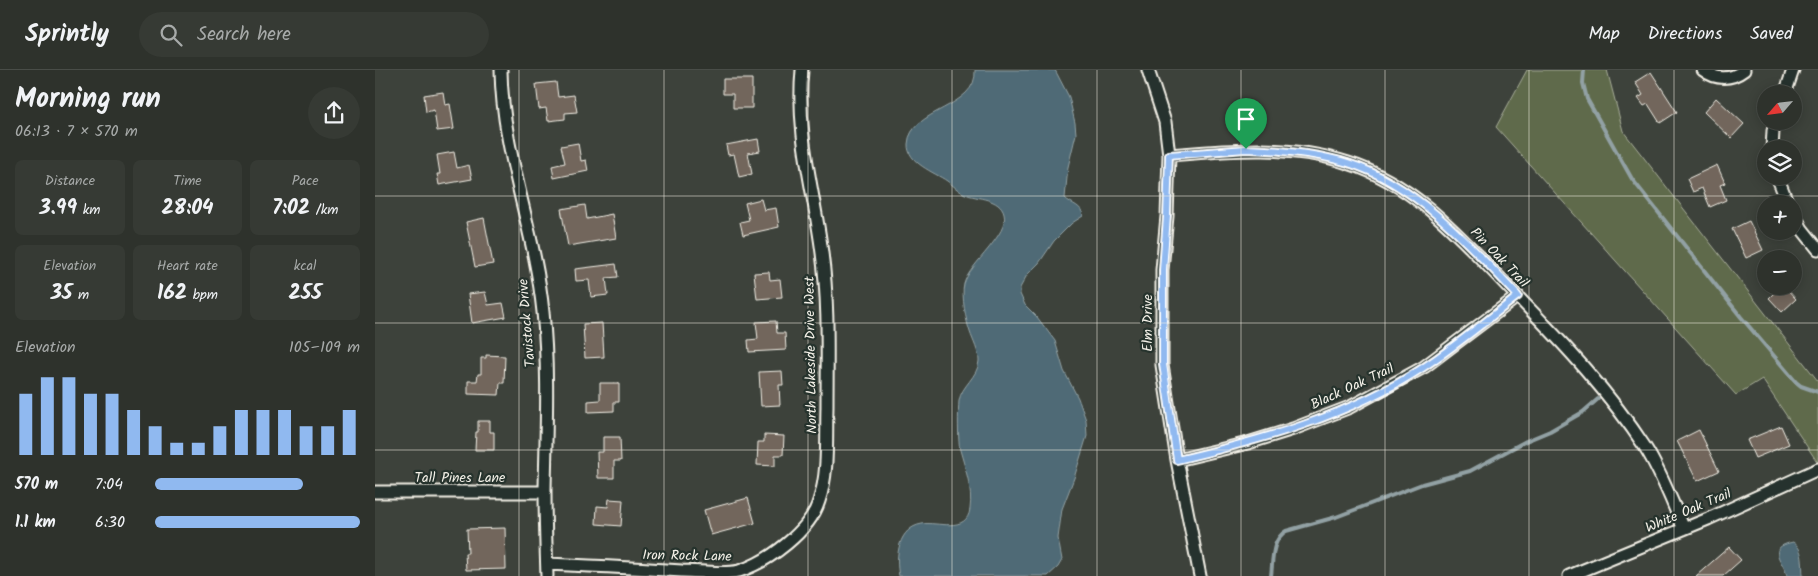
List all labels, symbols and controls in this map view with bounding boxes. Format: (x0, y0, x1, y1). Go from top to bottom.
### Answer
search box (139, 12, 489, 57)
text: Sprintly (25, 15, 109, 54)
text: Search here (197, 20, 291, 50)
text: Map (1588, 20, 1620, 49)
text: Directions (1648, 20, 1722, 49)
text: Saved (1750, 20, 1793, 49)
icon: search (157, 21, 185, 49)
text: Morning run (15, 77, 161, 122)
north arrow (1757, 85, 1803, 130)
map controls (1757, 85, 1802, 295)
button: share (308, 87, 360, 139)
pin (1225, 98, 1267, 149)
icon: arrive (1232, 105, 1260, 133)
text: 06:13 · 7 × 570 m (15, 119, 138, 144)
button: layers (1757, 140, 1802, 185)
text: Distance (45, 170, 95, 192)
text: Time (173, 170, 202, 192)
text: Pace (292, 170, 319, 192)
text: 3.99 (39, 192, 77, 225)
text: 28:04 (161, 192, 214, 225)
text: 7:02 (272, 192, 310, 225)
button: + (1757, 195, 1802, 240)
text: km (77, 199, 100, 221)
text: /km (310, 199, 338, 221)
street label: Pin Oak Trail (1465, 222, 1534, 293)
button: − (1757, 250, 1802, 295)
text: Elevation (43, 255, 96, 277)
text: Heart rate (157, 255, 218, 277)
text: kcal (294, 255, 317, 277)
street label: North Lakeside Drive West (799, 275, 823, 434)
text: 35 (50, 277, 73, 310)
text: 162 (157, 277, 187, 310)
text: 255 (288, 277, 322, 310)
street label: Tavistock Drive (512, 277, 542, 368)
text: m (73, 284, 89, 306)
text: bpm (187, 284, 218, 306)
street label: Elm Drive (1137, 294, 1159, 352)
text: Elevation (15, 335, 76, 360)
text: 105–109 m (289, 335, 360, 360)
street label: Black Oak Trail (1307, 358, 1398, 416)
street label: Tall Pines Lane (415, 467, 506, 489)
text: 570 m (15, 472, 58, 497)
text: 7:04 (95, 472, 123, 497)
street label: White Oak Trail (1642, 483, 1736, 539)
text: 1.1 km (15, 510, 56, 535)
text: 6:30 (95, 510, 125, 535)
street label: Iron Rock Lane (642, 544, 733, 568)

